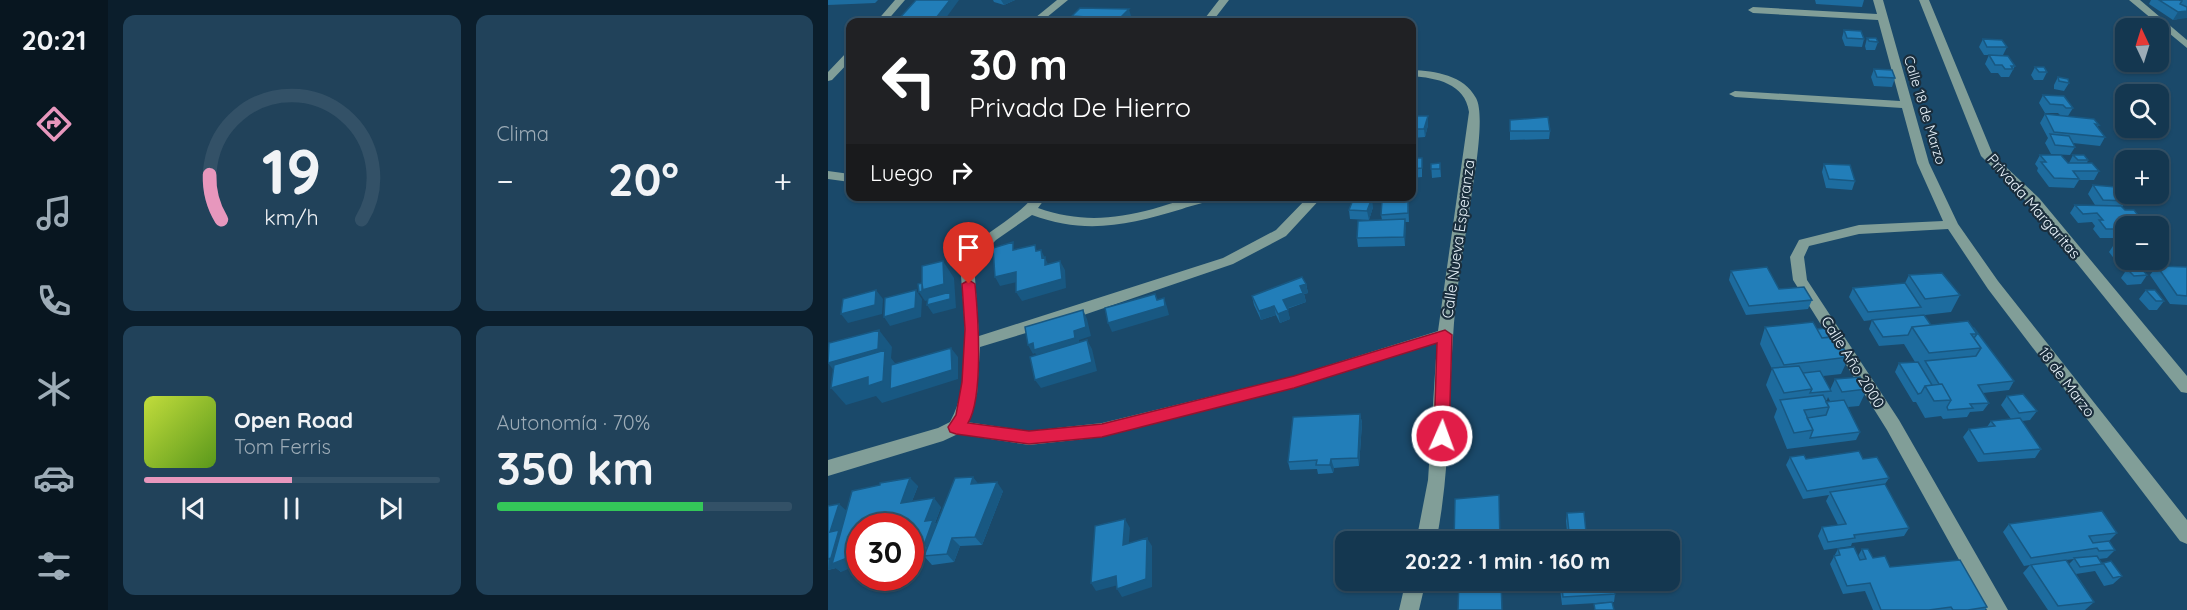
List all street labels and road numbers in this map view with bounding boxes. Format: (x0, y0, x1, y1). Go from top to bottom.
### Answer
street label: Calle 18 de Marzo (1900, 53, 1950, 167)
street label: Privada Margaritas (1983, 150, 2085, 262)
street label: Calle Nueva Esperanza (1437, 159, 1479, 319)
street label: Calle Año 2000 (1817, 313, 1889, 412)
street label: 18 de Marzo (2035, 343, 2099, 421)

